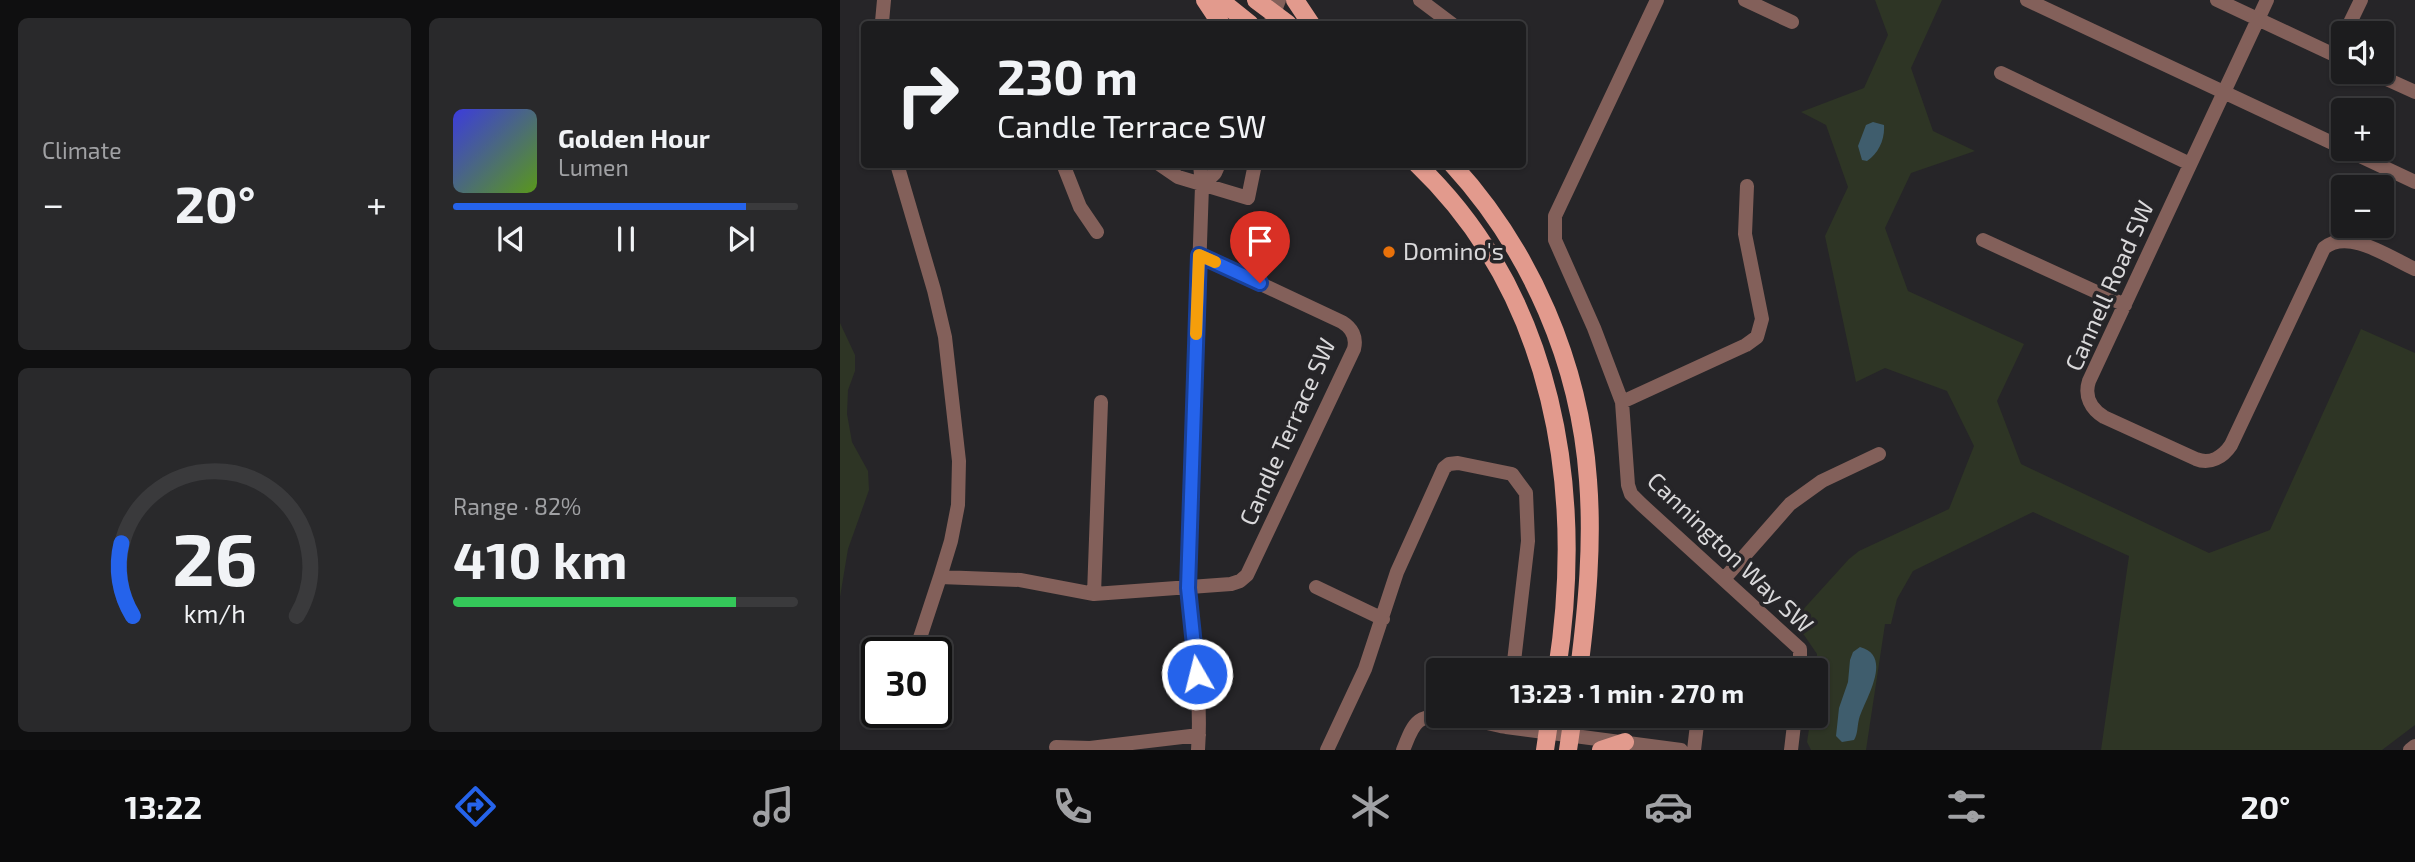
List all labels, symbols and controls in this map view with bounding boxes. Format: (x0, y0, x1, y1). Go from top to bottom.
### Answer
map controls (2331, 21, 2394, 238)
button: sound (2331, 21, 2394, 84)
text: 230 m (997, 46, 1138, 105)
icon: right (882, 49, 973, 140)
button: + (2331, 98, 2394, 161)
text: Candle Terrace SW (997, 106, 1266, 144)
text: Golden Hour (558, 122, 710, 153)
text: Climate (42, 136, 122, 164)
text: Lumen (558, 153, 629, 181)
text: 20° (175, 171, 256, 233)
button: − (2331, 175, 2394, 238)
text: − (42, 180, 64, 226)
text: + (366, 180, 387, 226)
street label: Cannell Road SW (2058, 195, 2159, 375)
pin (1230, 211, 1290, 283)
icon: previous (492, 220, 530, 258)
icon: pause (607, 220, 645, 258)
icon: next (722, 220, 760, 258)
icon: arrive (1241, 222, 1279, 260)
place label: Domino's (1403, 236, 1504, 265)
marker: Domino's (1381, 244, 1397, 260)
street label: Candle Terrace SW (1232, 333, 1341, 530)
street label: Cannington Way SW (1642, 465, 1820, 639)
text: Range · 82% (453, 492, 581, 520)
text: 26 (172, 513, 257, 601)
text: 410 km (453, 527, 628, 589)
text: km/h (183, 598, 246, 628)
speed limit sign: 30 (861, 637, 952, 728)
position arrow (1160, 637, 1234, 711)
text: 13:23 · 1 min · 270 m (1510, 677, 1744, 708)
icon: directions (451, 782, 500, 831)
icon: music (749, 782, 798, 831)
icon: phone (1048, 782, 1097, 831)
icon: climate (1346, 782, 1395, 831)
icon: car (1644, 782, 1693, 831)
icon: filters (1942, 782, 1991, 831)
text: 13:22 (125, 787, 202, 825)
text: 20° (2241, 787, 2290, 825)

